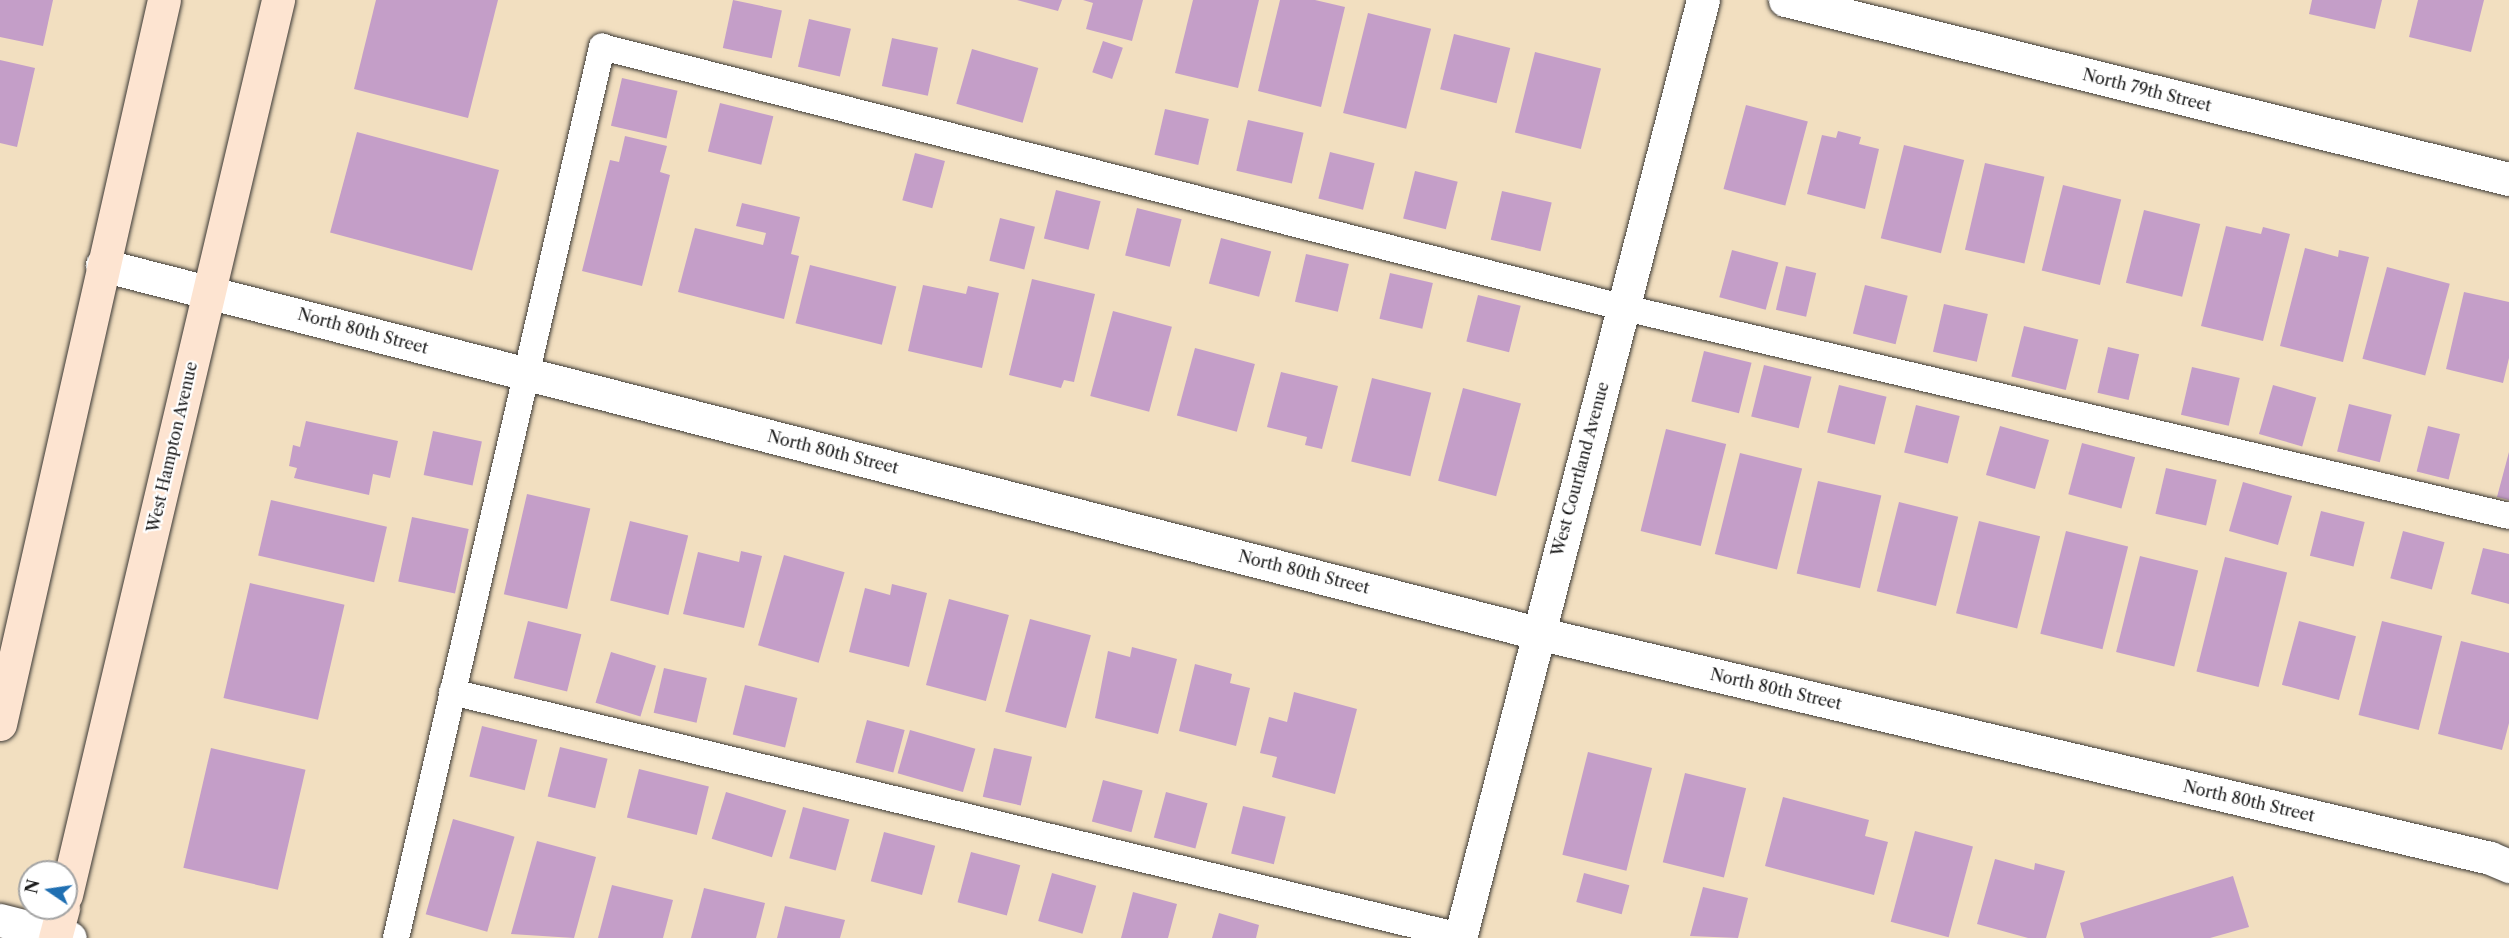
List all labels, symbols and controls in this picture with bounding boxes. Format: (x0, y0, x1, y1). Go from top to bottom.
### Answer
street label: North 79th Street (2081, 65, 2213, 115)
street label: North 80th Street (296, 304, 430, 358)
street label: West Hampton Avenue (143, 359, 201, 535)
street label: West Courtland Avenue (1547, 379, 1613, 559)
street label: North 80th Street (766, 426, 900, 478)
street label: North 80th Street (1237, 546, 1371, 598)
street label: North 80th Street (1708, 665, 1844, 713)
street label: North 80th Street (2181, 777, 2317, 825)
north arrow (18, 860, 78, 920)
text: N (21, 877, 44, 895)

